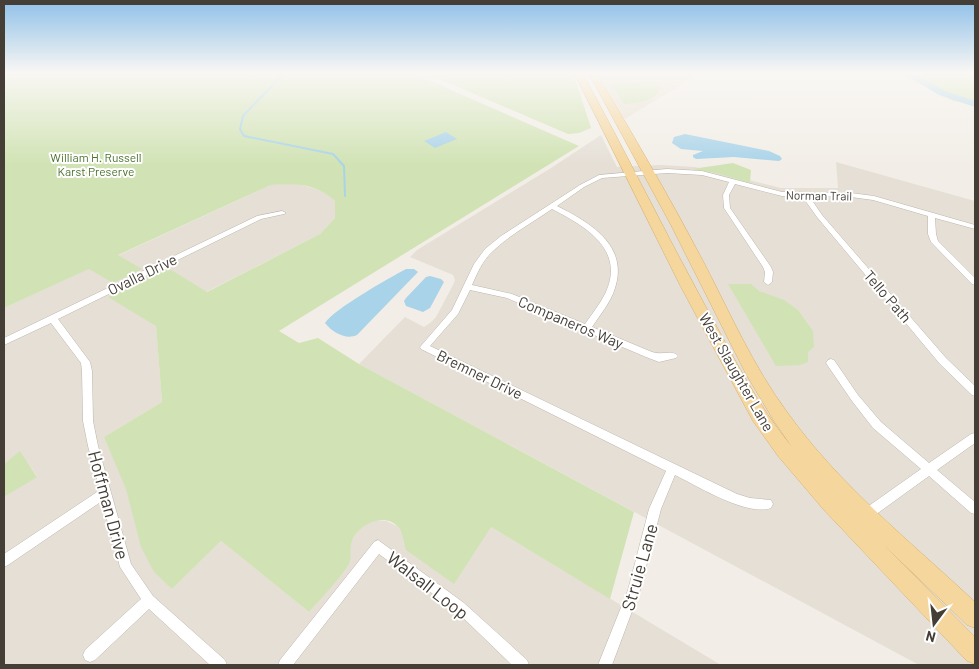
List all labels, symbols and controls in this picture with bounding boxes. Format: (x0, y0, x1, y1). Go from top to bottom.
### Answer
park label: William H. Russell Karst Preserve (50, 150, 142, 178)
street label: Norman Trail (786, 187, 852, 203)
street label: Ovalla Drive (104, 249, 180, 299)
street label: Tello Path (860, 266, 916, 326)
street label: Companeros Way (516, 292, 626, 352)
street label: West Slaughter Lane (696, 310, 778, 434)
street label: Bremner Drive (434, 346, 526, 402)
street label: Hoffman Drive (84, 448, 134, 562)
street label: Struie Lane (616, 521, 662, 613)
street label: Walsall Loop (383, 546, 473, 624)
north arrow (909, 599, 959, 649)
text: N (924, 628, 937, 646)

